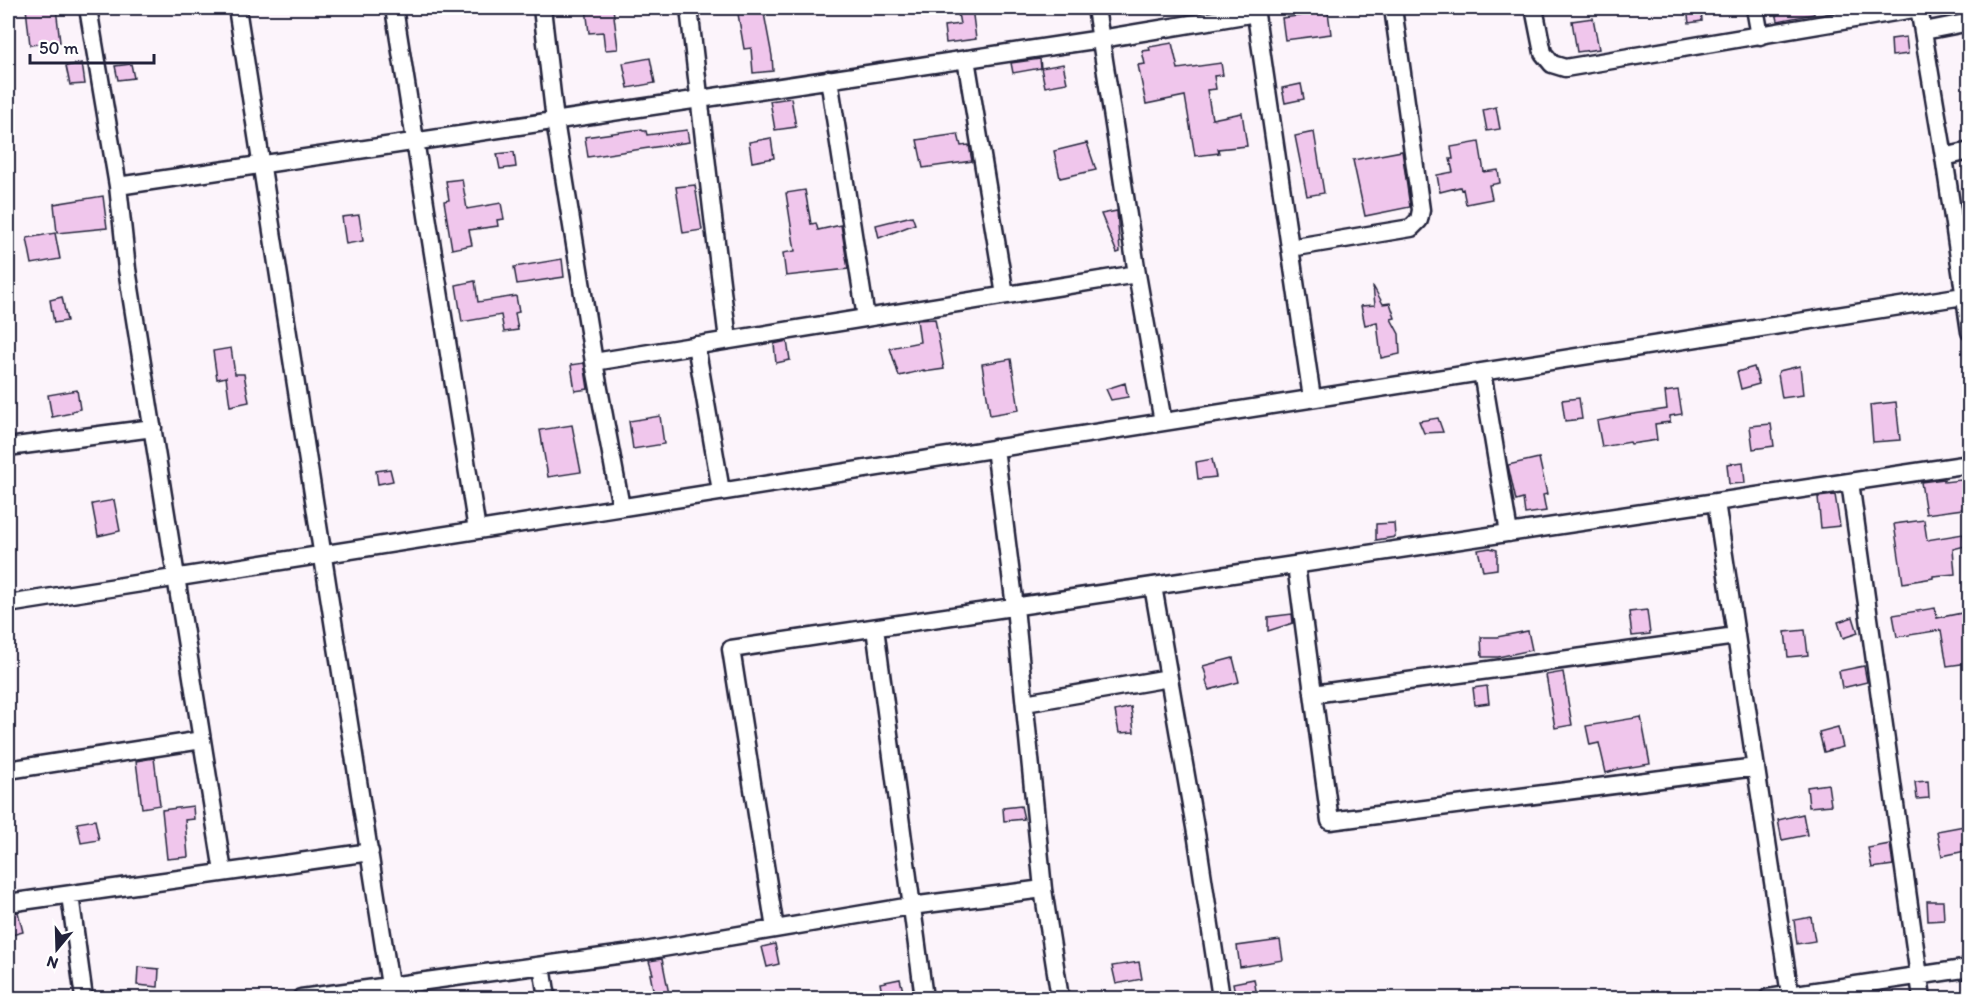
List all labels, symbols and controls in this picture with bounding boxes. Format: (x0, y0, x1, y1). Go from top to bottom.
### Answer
scale bar (30, 27, 154, 65)
text: 50 m (39, 37, 79, 59)
north arrow (27, 919, 87, 979)
text: N (44, 952, 60, 973)

